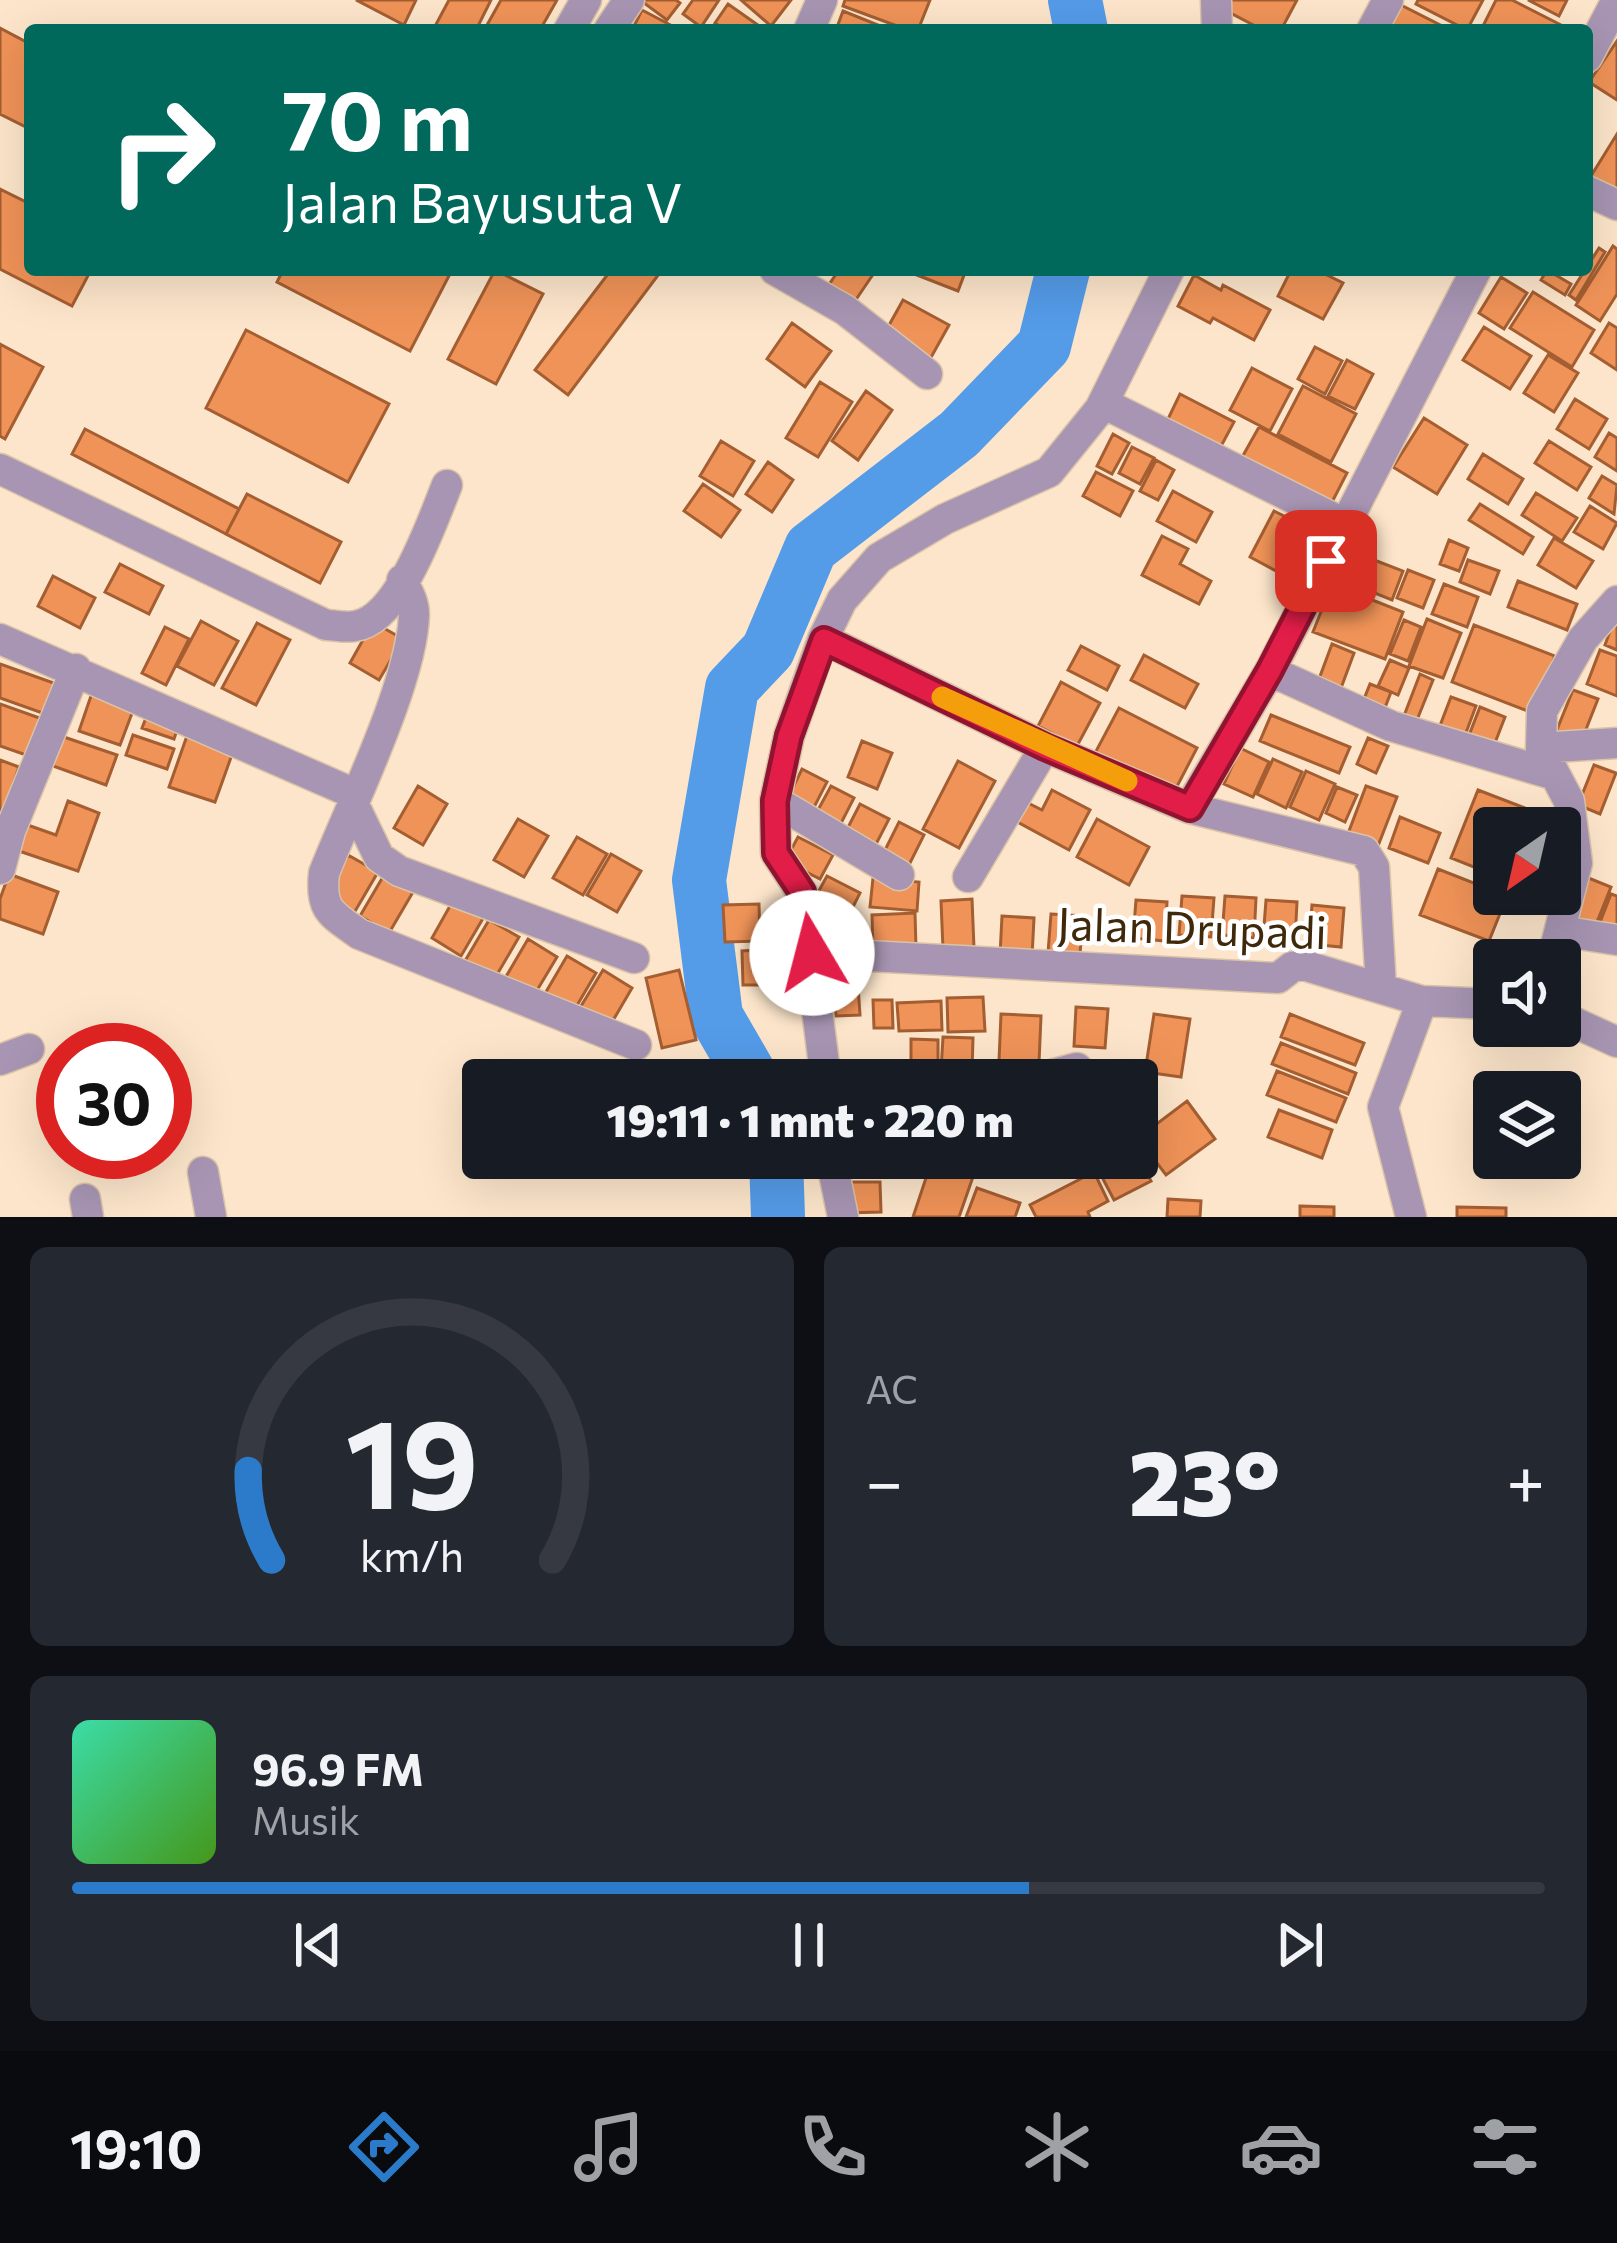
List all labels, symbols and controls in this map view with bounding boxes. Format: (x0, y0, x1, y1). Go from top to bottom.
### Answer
text: 70 m (282, 66, 473, 168)
icon: right (84, 72, 240, 228)
text: Jalan Bayusuta V (282, 168, 682, 234)
pin (1275, 510, 1377, 612)
icon: arrive (1293, 528, 1359, 594)
north arrow (1473, 807, 1581, 915)
map controls (1473, 807, 1581, 1179)
position arrow (749, 890, 875, 1016)
street label: Jalan Drupadi (1056, 894, 1328, 958)
button: sound (1473, 939, 1581, 1047)
speed limit sign: 30 (36, 1023, 192, 1179)
button: layers (1473, 1071, 1581, 1179)
text: 19:11 · 1 mnt · 220 m (606, 1091, 1014, 1146)
text: AC (866, 1364, 918, 1412)
text: 19 (345, 1382, 478, 1535)
text: 23° (1129, 1424, 1280, 1535)
text: − (866, 1439, 903, 1520)
text: + (1506, 1439, 1545, 1520)
text: km/h (360, 1527, 464, 1580)
text: 96.9 FM (252, 1740, 424, 1795)
text: Musik (252, 1795, 360, 1843)
icon: previous (285, 1912, 351, 1978)
icon: pause (776, 1912, 842, 1978)
icon: next (1267, 1912, 1333, 1978)
icon: directions (342, 2105, 426, 2189)
icon: music (567, 2105, 651, 2189)
icon: phone (791, 2105, 875, 2189)
icon: climate (1015, 2105, 1099, 2189)
icon: car (1239, 2105, 1323, 2189)
icon: filters (1463, 2105, 1547, 2189)
text: 19:10 (70, 2114, 202, 2180)

